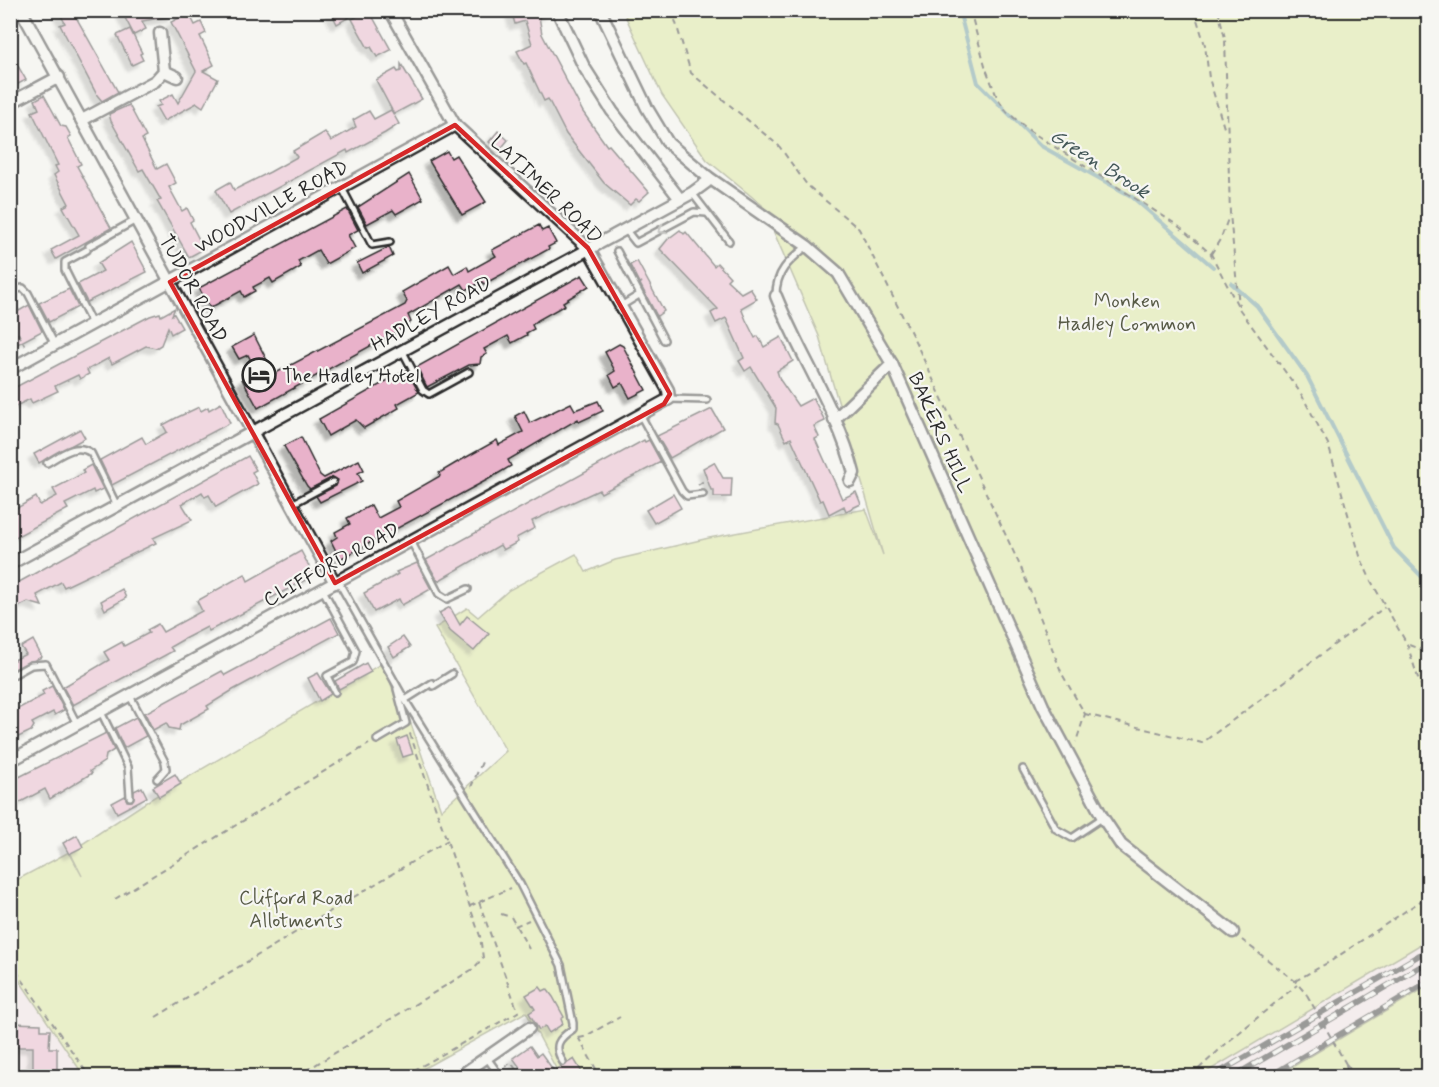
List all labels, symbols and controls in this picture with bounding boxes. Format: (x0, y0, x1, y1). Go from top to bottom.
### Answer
water label: Green Brook (1044, 122, 1156, 206)
street label: LATIMER ROAD (484, 129, 608, 251)
street label: WOODVILLE ROAD (190, 154, 353, 261)
one-way arrow (658, 223, 668, 234)
street label: TUDOR ROAD (152, 230, 234, 348)
street label: HADLEY ROAD (366, 270, 497, 359)
park label: Monken Hadley Common (1058, 288, 1196, 338)
hotel icon: The Hadley Hotel (241, 357, 277, 393)
place label: The Hadley Hotel (282, 363, 419, 390)
street label: BAKERS HILL (901, 368, 979, 498)
street label: CLIFFORD ROAD (259, 517, 405, 614)
park label: Clifford Road Allotments (239, 885, 353, 935)

